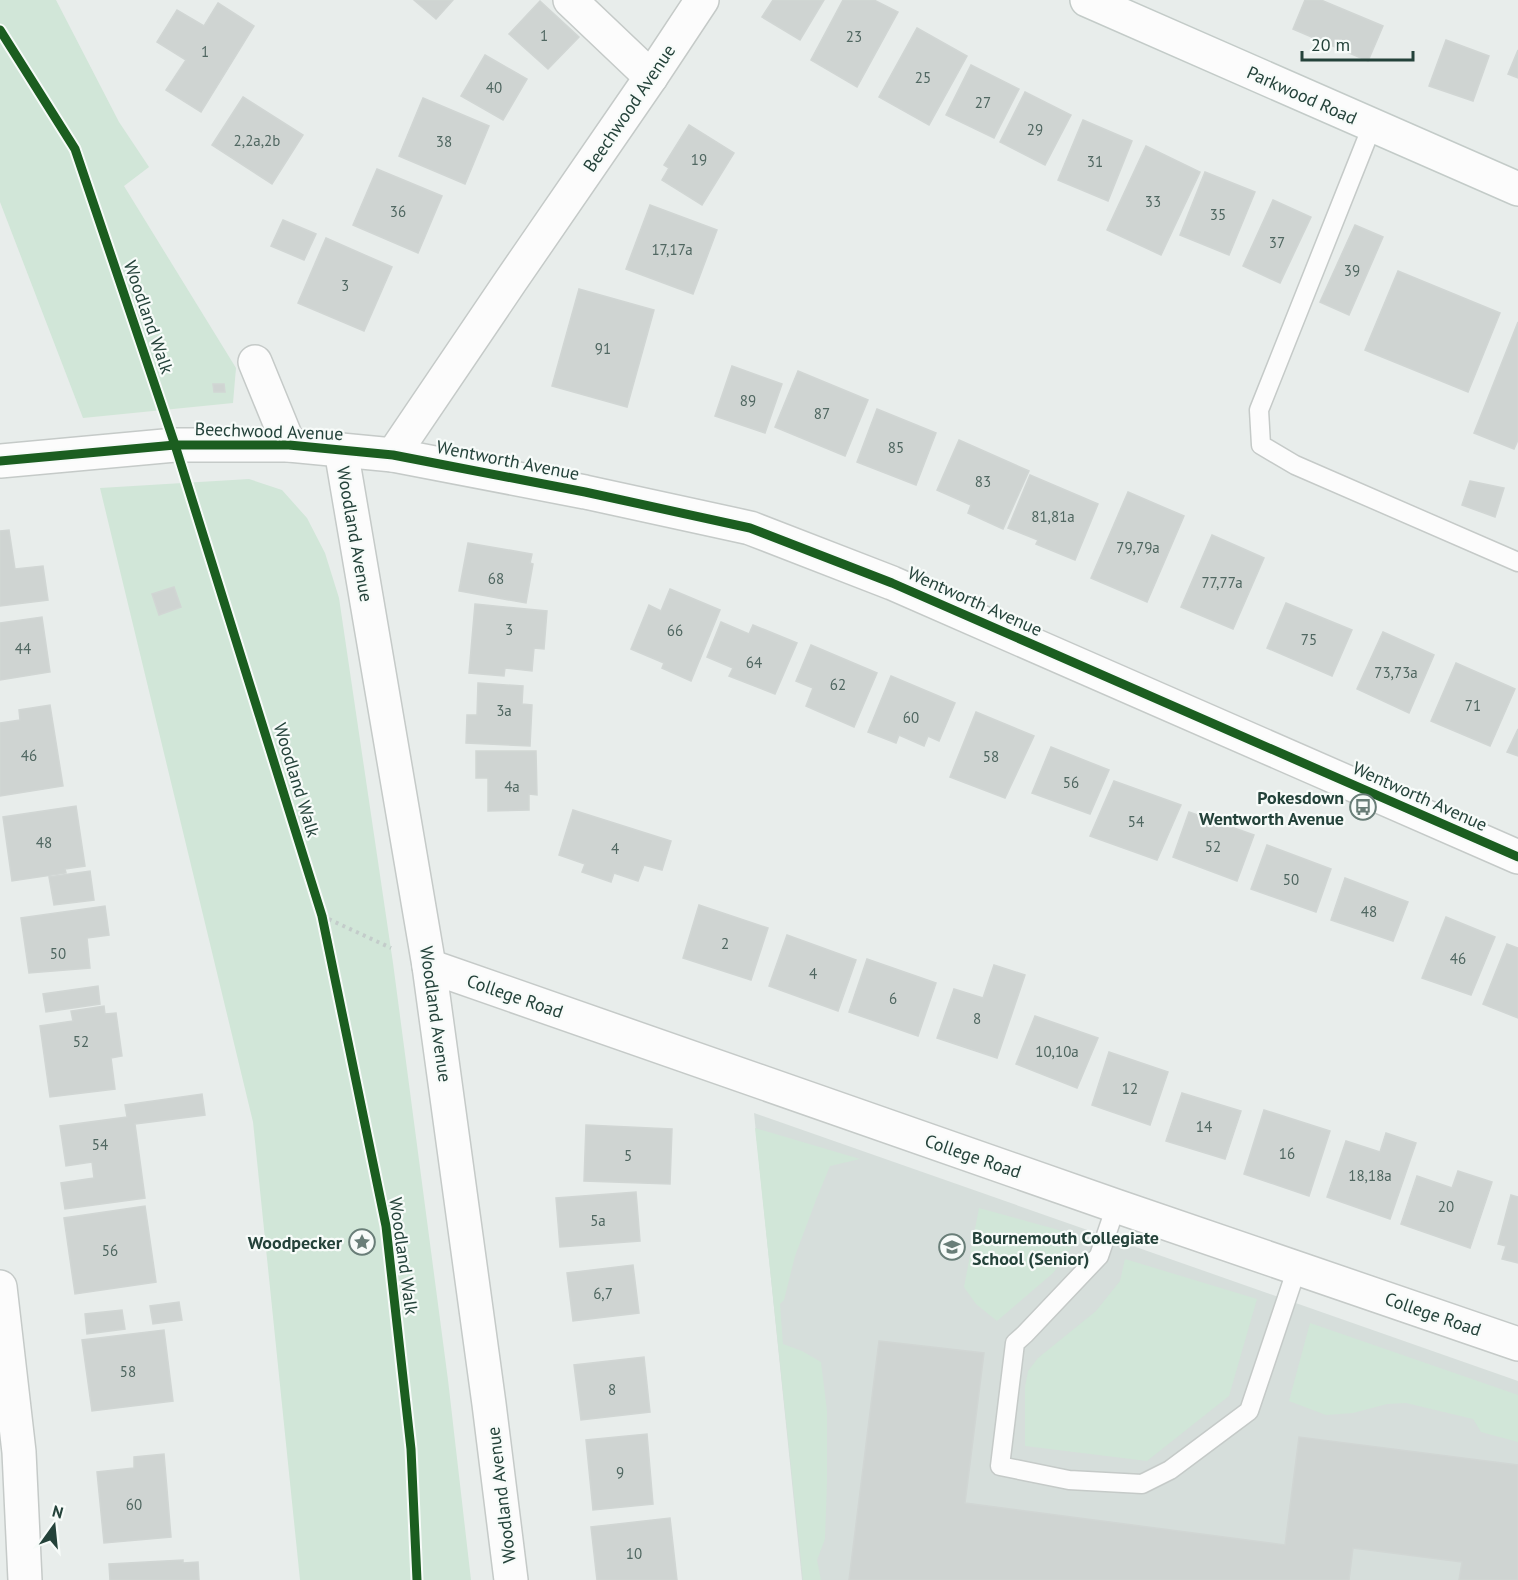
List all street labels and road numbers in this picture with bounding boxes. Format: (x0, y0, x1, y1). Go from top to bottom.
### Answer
street label: Beechwood Avenue (578, 40, 680, 176)
street label: Parkwood Road (1243, 60, 1361, 130)
street label: Woodland Walk (119, 257, 179, 377)
street label: Beechwood Avenue (194, 417, 344, 445)
street label: Wentworth Avenue (435, 435, 581, 485)
street label: Woodland Avenue (332, 464, 378, 604)
street label: Wentworth Avenue (904, 561, 1046, 641)
street label: Woodland Walk (269, 720, 325, 840)
street label: Wentworth Avenue (1349, 756, 1491, 836)
street label: Woodland Avenue (415, 944, 457, 1084)
street label: College Road (464, 969, 566, 1023)
street label: College Road (922, 1129, 1024, 1183)
street label: Woodland Walk (384, 1196, 424, 1317)
street label: College Road (1382, 1287, 1484, 1341)
street label: Woodland Avenue (481, 1425, 521, 1565)

